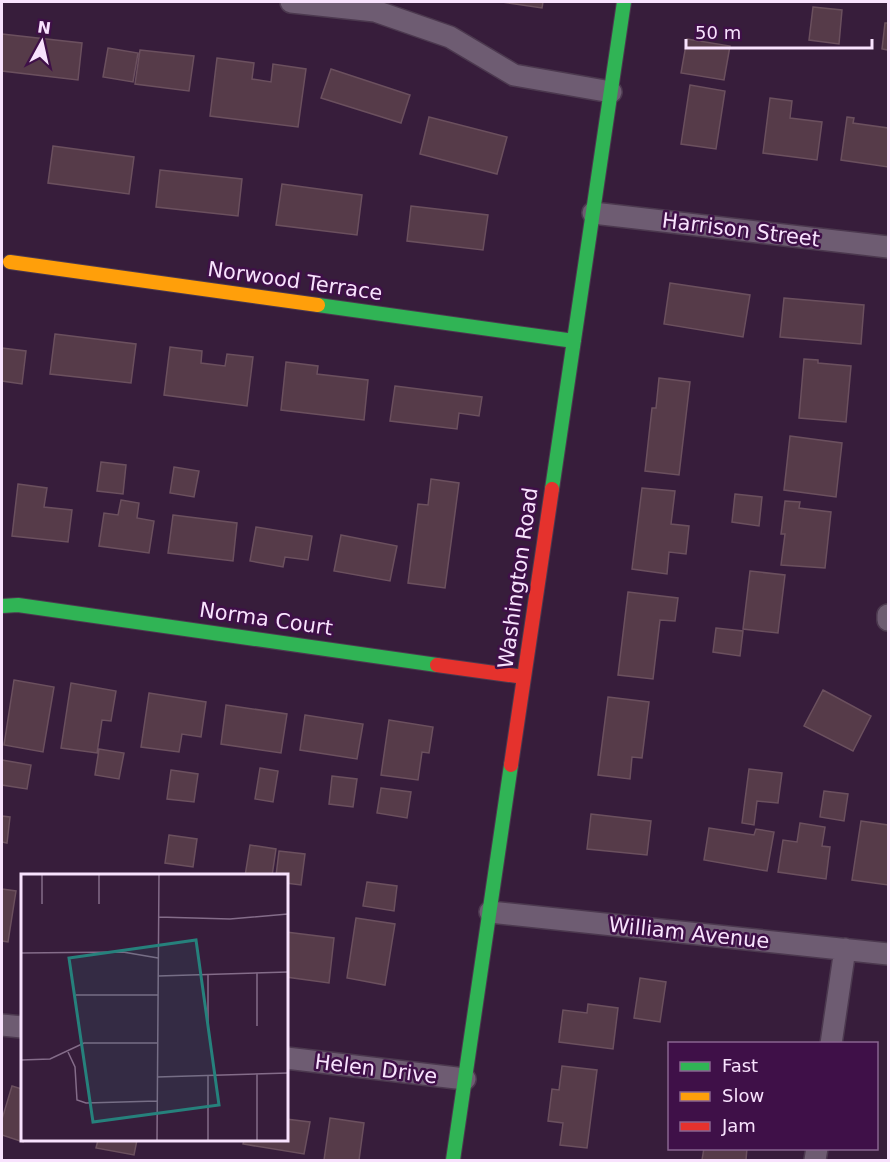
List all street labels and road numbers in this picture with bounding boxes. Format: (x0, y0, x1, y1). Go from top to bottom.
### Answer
street label: Harrison Street (661, 208, 821, 252)
street label: Norwood Terrace (206, 257, 384, 305)
street label: Washington Road (493, 486, 543, 670)
street label: Norma Court (198, 598, 334, 640)
street label: William Avenue (607, 913, 771, 953)
street label: Helen Drive (313, 1050, 439, 1088)

